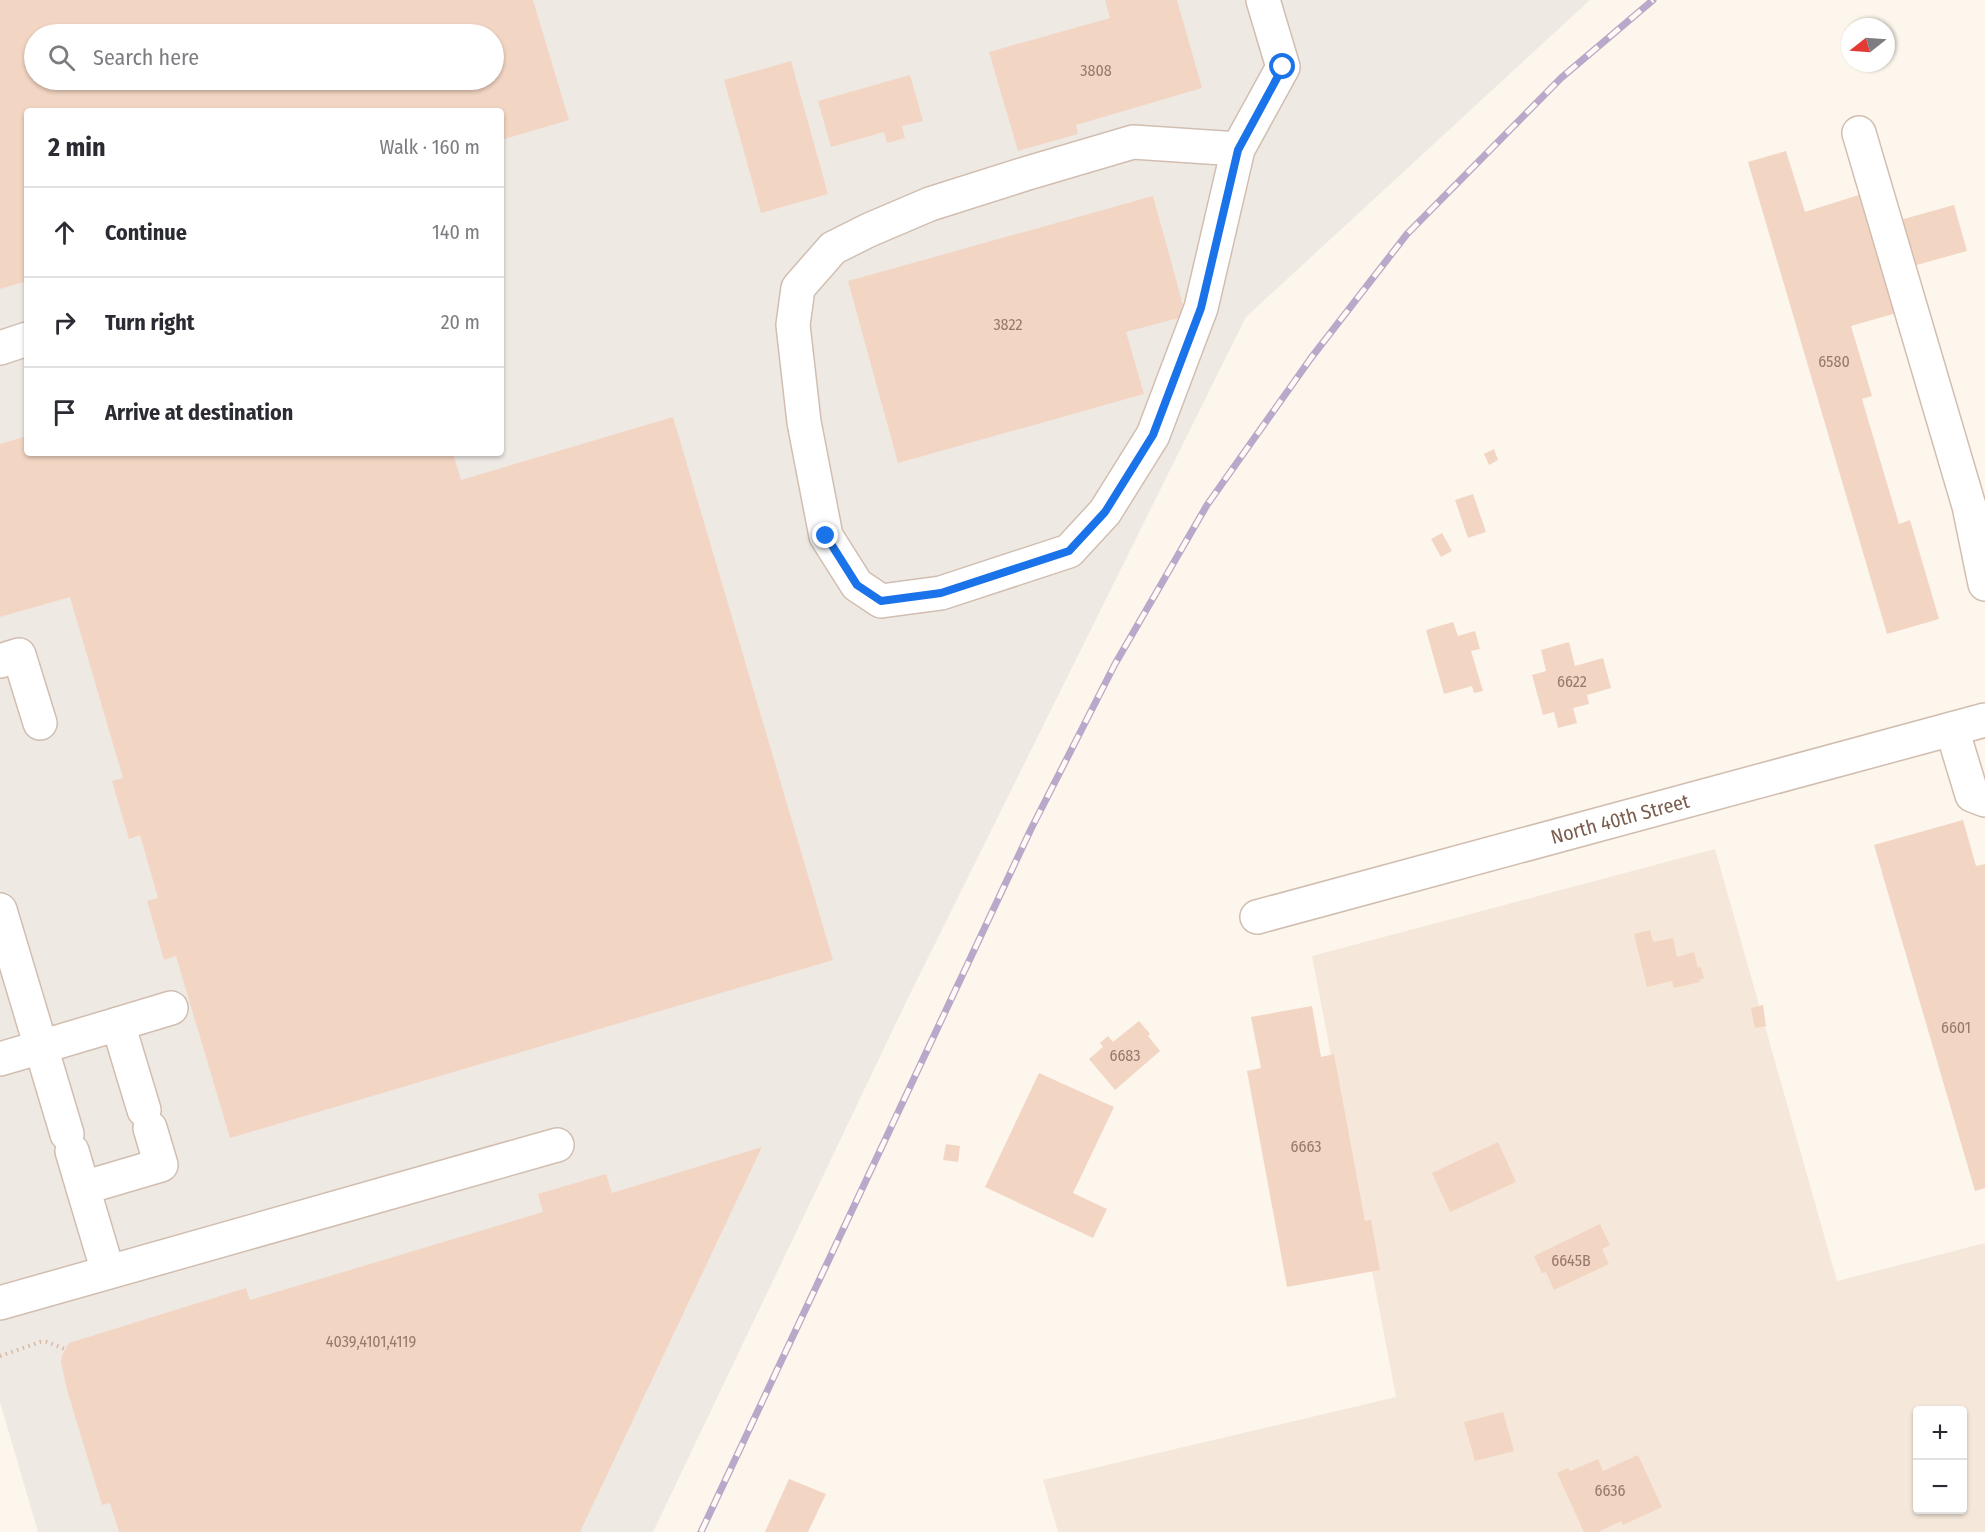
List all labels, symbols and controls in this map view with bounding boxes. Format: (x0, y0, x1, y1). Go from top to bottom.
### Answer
north arrow (1841, 18, 1895, 72)
search box (24, 24, 504, 90)
icon: search (45, 41, 78, 74)
text: Search here (93, 44, 199, 71)
route start (1269, 53, 1295, 79)
house number: 3808 (1080, 61, 1112, 80)
text: 2 min (48, 132, 106, 163)
text: Walk · 160 m (380, 135, 480, 159)
icon: ahead (48, 216, 81, 249)
text: Continue (105, 219, 187, 246)
text: 140 m (432, 220, 480, 244)
icon: right (48, 306, 81, 339)
text: Turn right (105, 309, 194, 336)
text: 20 m (441, 310, 480, 334)
house number: 3822 (993, 315, 1023, 334)
house number: 6580 (1818, 352, 1850, 371)
icon: arrive (48, 396, 81, 429)
text: Arrive at destination (105, 399, 293, 426)
route end (812, 522, 838, 548)
house number: 6622 (1557, 672, 1587, 691)
street label: North 40th Street (1548, 788, 1692, 849)
house number: 6601 (1941, 1018, 1971, 1037)
house number: 6683 (1109, 1046, 1141, 1065)
house number: 6663 (1291, 1137, 1321, 1156)
house number: 6645B (1551, 1251, 1591, 1270)
house number: 4039,4101,4119 (326, 1332, 416, 1351)
map controls (1913, 1406, 1967, 1514)
button: + (1913, 1406, 1967, 1460)
button: − (1913, 1460, 1967, 1514)
house number: 6636 (1595, 1481, 1626, 1500)

